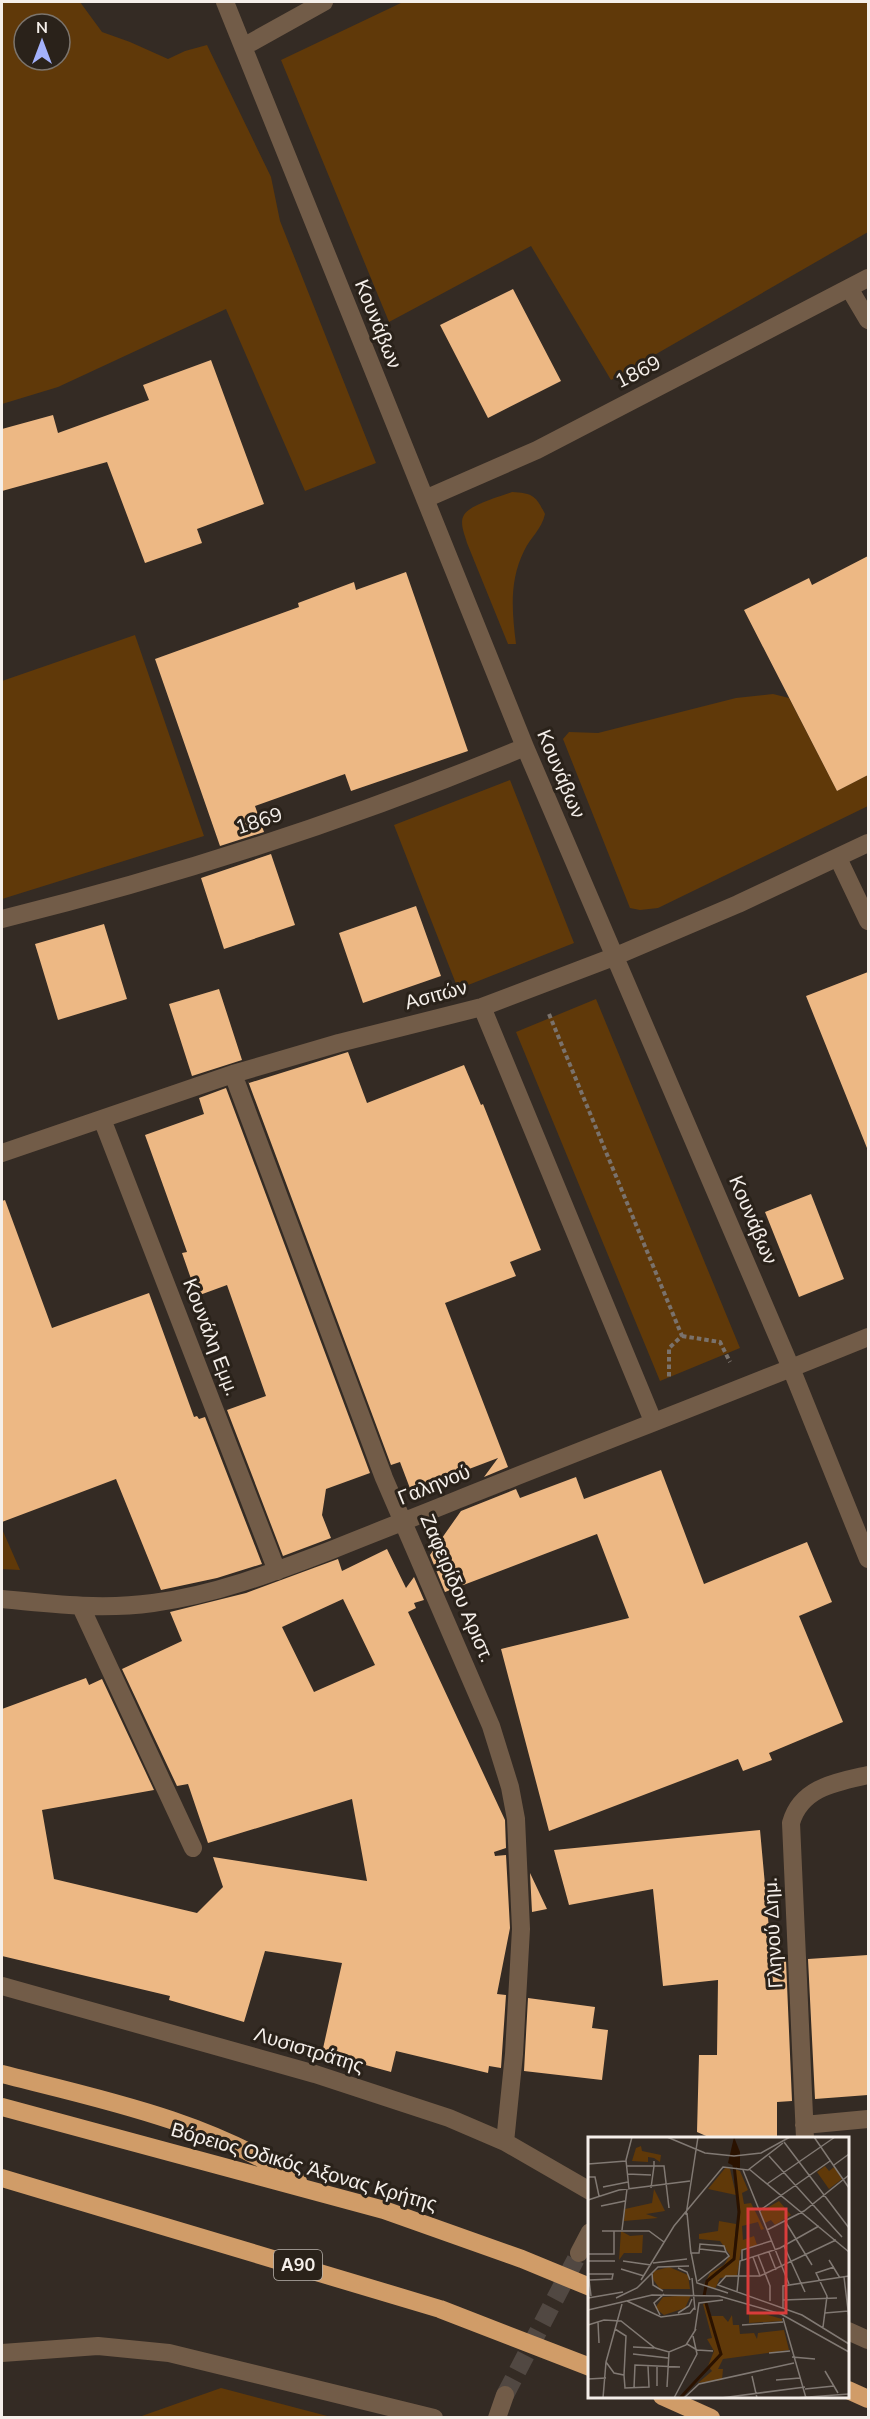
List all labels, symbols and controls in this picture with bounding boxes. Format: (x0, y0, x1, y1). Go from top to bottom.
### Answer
north arrow (12, 12, 72, 72)
text: N (36, 17, 48, 39)
street label: Κουνάβων (348, 275, 408, 373)
street label: 1869 (610, 349, 666, 395)
street label: Κουνάβων (530, 726, 592, 822)
street label: 1869 (232, 801, 286, 841)
street label: Ασιτών (402, 974, 470, 1016)
street label: Κουνάβων (722, 1172, 784, 1268)
street label: Κουνάλη Εμμ. (176, 1275, 246, 1399)
street label: Γαληνού (394, 1458, 474, 1512)
street label: Ζαφειρίδου Αριστ. (414, 1510, 500, 1666)
street label: Γληνού Δημ. (757, 1877, 789, 1989)
street label: Λυσιστράτης (251, 2021, 367, 2080)
street label: Βόρειος Οδικός Άξονας Κρήτης (168, 2116, 441, 2218)
inset map (588, 2137, 849, 2398)
road number: Α90 (274, 2250, 322, 2280)

